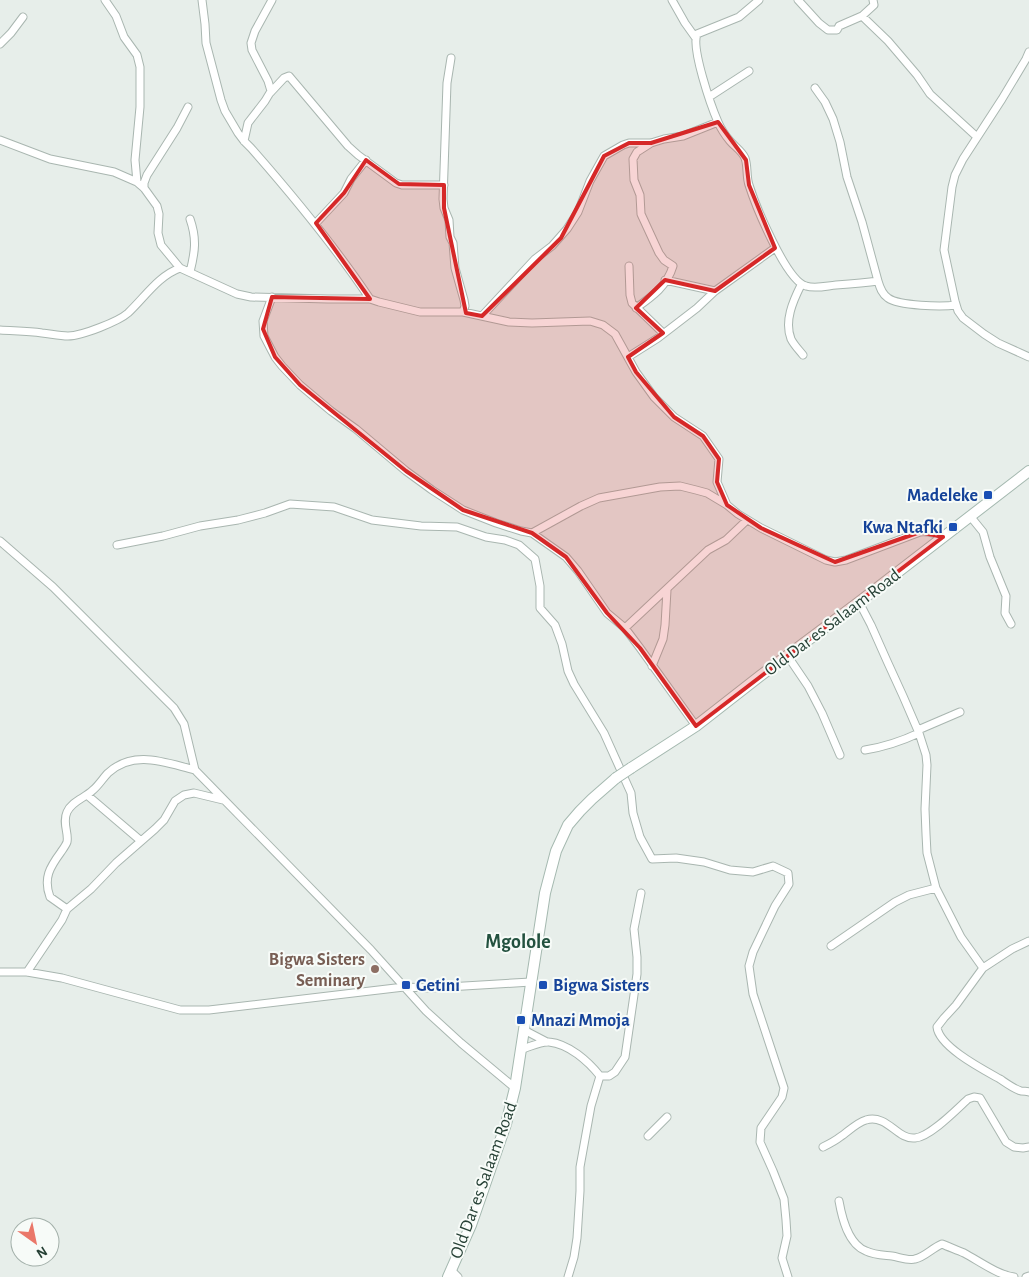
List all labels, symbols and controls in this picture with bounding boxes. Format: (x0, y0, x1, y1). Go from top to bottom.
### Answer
place label: Madeleke (907, 487, 978, 505)
marker: Madeleke (982, 489, 994, 501)
place label: Kwa Ntafki (863, 519, 943, 537)
marker: Kwa Ntafki (947, 521, 959, 533)
street label: Old Dar es Salaam Road (761, 566, 904, 680)
district label: Mgolole (485, 932, 551, 952)
place label: Bigwa Sisters Seminary (269, 951, 366, 990)
marker: Bigwa Sisters Seminary (369, 963, 381, 975)
place label: Getini (416, 977, 460, 995)
place label: Bigwa Sisters (553, 977, 649, 995)
marker: Getini (400, 979, 412, 991)
marker: Bigwa Sisters (537, 979, 549, 991)
place label: Mnazi Mmoja (531, 1012, 630, 1030)
marker: Mnazi Mmoja (515, 1014, 527, 1026)
street label: Old Dar es Salaam Road (447, 1100, 521, 1261)
north arrow (10, 1217, 60, 1267)
text: N (34, 1244, 49, 1261)

